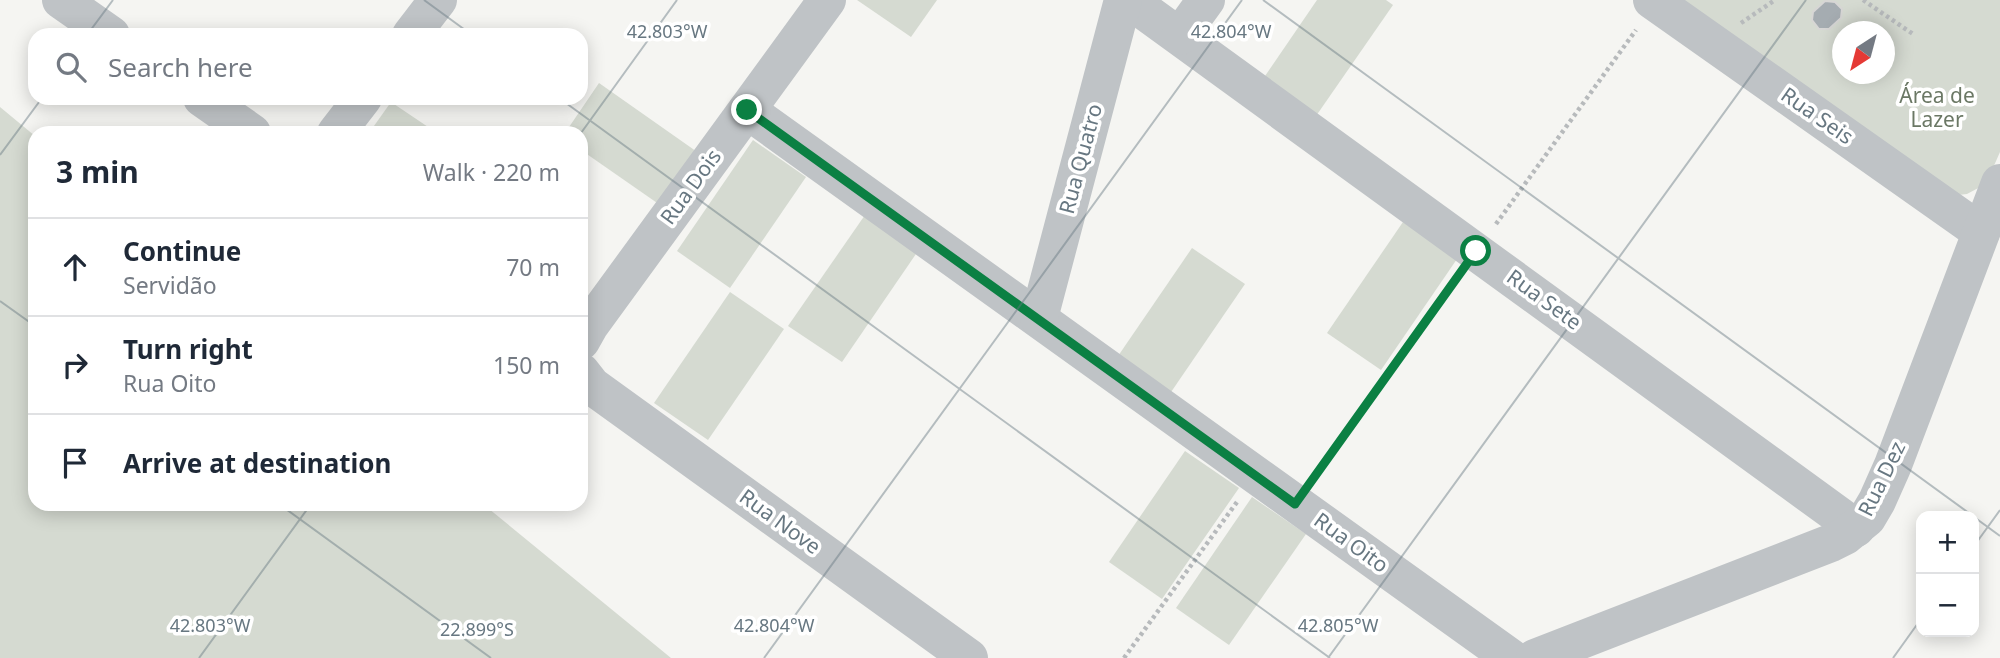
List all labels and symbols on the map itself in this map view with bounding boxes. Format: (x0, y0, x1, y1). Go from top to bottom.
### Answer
text: 42.803°W (627, 19, 708, 43)
text: 42.804°W (1191, 19, 1272, 43)
north arrow (1832, 21, 1895, 84)
street label: Rua Seis (1776, 80, 1859, 150)
park label: Área de Lazer (1899, 81, 1975, 133)
route end (731, 94, 762, 125)
street label: Rua Quatro (1052, 101, 1108, 217)
street label: Rua Dois (653, 143, 727, 230)
route start (1460, 235, 1491, 266)
street label: Rua Sete (1502, 263, 1588, 336)
street label: Rua Dez (1851, 436, 1911, 521)
street label: Rua Nove (734, 482, 827, 560)
street label: Rua Oito (1309, 506, 1394, 579)
text: 42.803°W (170, 613, 251, 637)
text: 42.804°W (734, 613, 815, 637)
text: 42.805°W (1298, 613, 1379, 637)
text: 22.899°S (440, 617, 514, 641)

